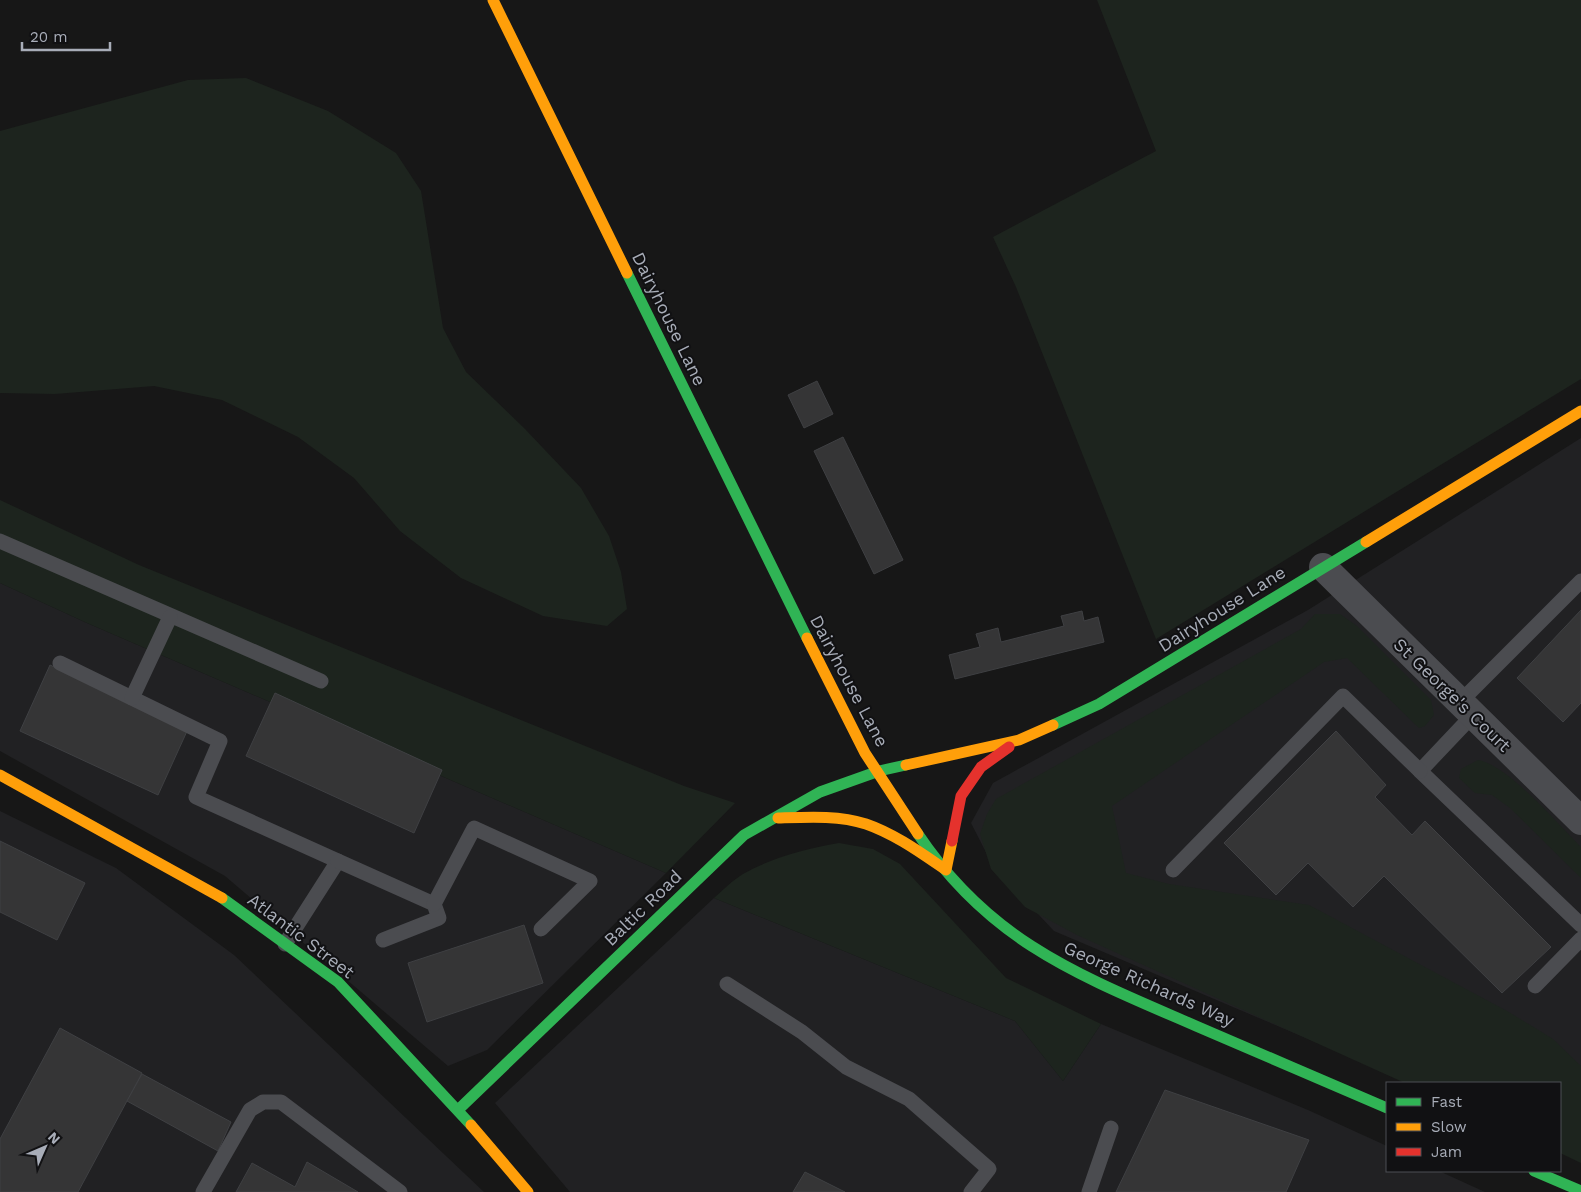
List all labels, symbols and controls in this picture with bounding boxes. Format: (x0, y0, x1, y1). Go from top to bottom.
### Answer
scale bar (22, 20, 110, 52)
text: 20 m (30, 28, 68, 46)
street label: Dairyhouse Lane (628, 249, 711, 389)
street label: Dairyhouse Lane (1154, 561, 1289, 656)
street label: Dairyhouse Lane (806, 611, 893, 750)
street label: St George's Court (1390, 634, 1515, 756)
street label: Baltic Road (600, 866, 686, 950)
street label: Atlantic Street (244, 889, 359, 983)
street label: George Richards Way (1061, 936, 1238, 1031)
legend (1386, 1082, 1561, 1172)
text: Fast (1431, 1093, 1463, 1111)
text: Slow (1431, 1118, 1467, 1136)
north arrow (20, 1122, 70, 1172)
text: N (45, 1128, 64, 1147)
text: Jam (1431, 1143, 1462, 1161)

